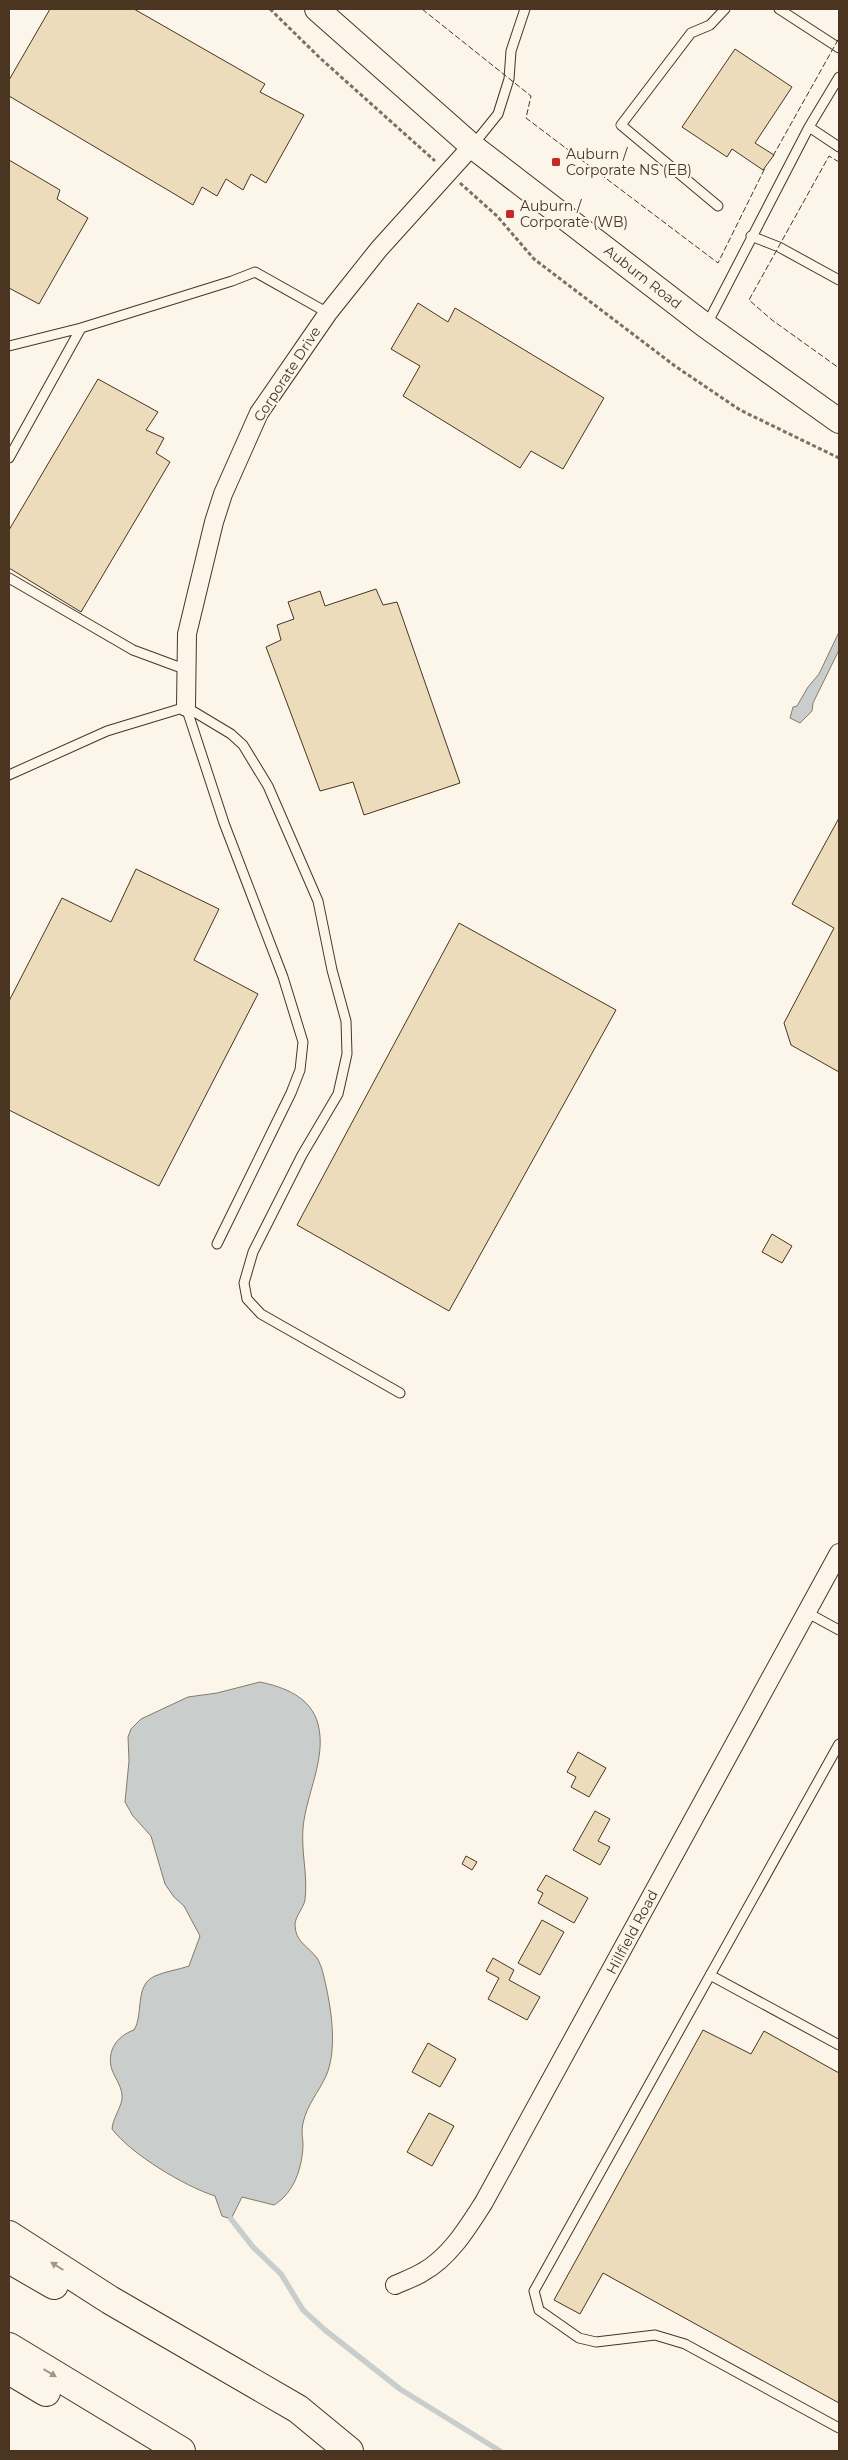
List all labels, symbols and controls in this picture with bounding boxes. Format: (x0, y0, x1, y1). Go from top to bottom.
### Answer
place label: Auburn / Corporate NS (EB) (566, 145, 692, 179)
marker: Auburn / Corporate NS (EB) (550, 156, 562, 168)
place label: Auburn / Corporate (WB) (520, 197, 628, 231)
marker: Auburn / Corporate (WB) (504, 208, 516, 220)
street label: Auburn Road (601, 241, 685, 313)
street label: Corporate Drive (250, 323, 324, 425)
street label: Hillfield Road (602, 1887, 662, 1977)
one-way arrow (51, 2261, 64, 2271)
one-way arrow (44, 2368, 57, 2377)

